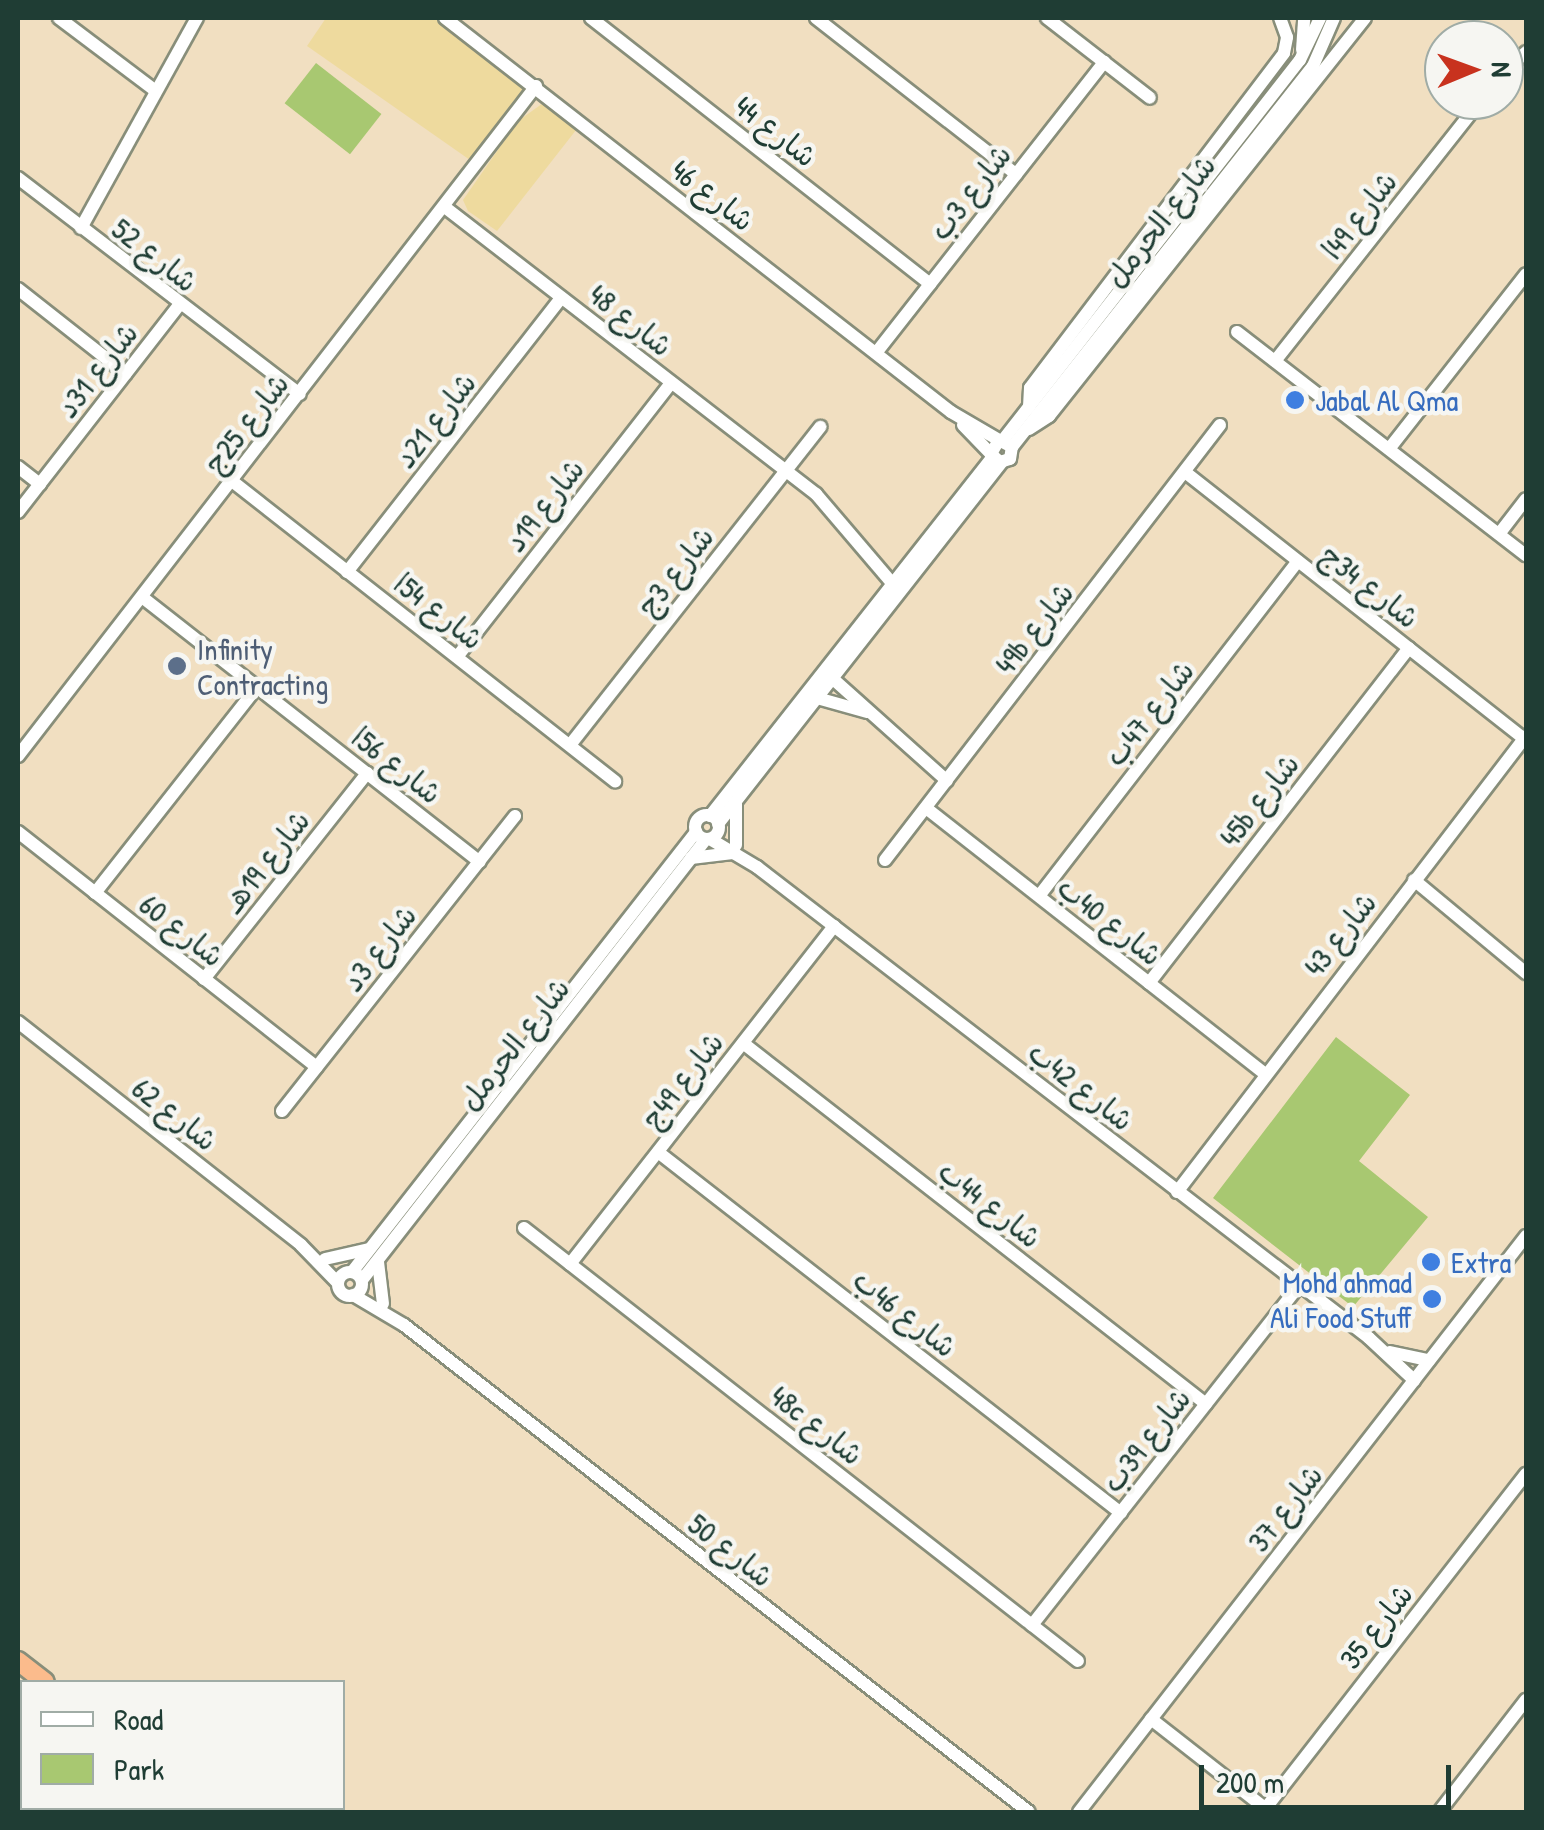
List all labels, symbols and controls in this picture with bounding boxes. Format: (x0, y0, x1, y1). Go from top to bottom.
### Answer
north arrow (1424, 20, 1524, 120)
text: N (1483, 62, 1521, 77)
street label: شارع 44 (728, 88, 824, 174)
street label: شارع 3ب (921, 137, 1019, 247)
street label: شارع الحرمل (1097, 148, 1223, 294)
street label: شارع 46 (664, 152, 762, 238)
street label: شارع 49ا (1314, 164, 1404, 266)
street label: شارع 52 (105, 210, 205, 300)
street label: شارع 48 (582, 276, 680, 364)
street label: شارع 31د (49, 315, 145, 425)
street label: شارع 21د (387, 365, 483, 475)
street label: شارع 25ج (196, 366, 296, 480)
place label: Jabal Al Qma (1315, 382, 1458, 418)
marker: Jabal Al Qma (1284, 389, 1306, 411)
street label: شارع 19د (496, 451, 592, 559)
street label: شارع 3ج (629, 519, 721, 623)
street label: شارع 34ج (1314, 536, 1426, 636)
street label: شارع 54ا (387, 565, 491, 657)
street label: 49b شارع (987, 575, 1081, 681)
place label: Infinity Contracting (197, 631, 328, 702)
street label: شارع 47ب (1097, 653, 1201, 773)
marker: Infinity Contracting (166, 655, 188, 677)
street label: شارع 56ا (345, 719, 449, 811)
street label: 45b شارع (1212, 746, 1306, 854)
street label: شارع 19هـ (215, 803, 317, 919)
street label: شارع 40ب (1051, 869, 1169, 973)
street label: شارع 43 (1296, 885, 1384, 983)
street label: شارع 60 (133, 886, 231, 974)
street label: شارع 3د (334, 898, 424, 998)
street label: شارع الحرمل (451, 971, 577, 1117)
street label: شارع 49ج (633, 1025, 731, 1135)
street label: شارع 42ب (1021, 1034, 1141, 1138)
street label: شارع 62 (125, 1070, 225, 1158)
street label: شارع 44ب (931, 1153, 1049, 1255)
place label: Extra (1451, 1244, 1511, 1280)
marker: Extra (1420, 1251, 1442, 1273)
street label: شارع 46ب (846, 1261, 964, 1365)
place label: Mohd ahmad Ali Food Stuff (1270, 1264, 1412, 1334)
marker: Mohd ahmad Ali Food Stuff (1421, 1288, 1443, 1310)
street label: 48c شارع (763, 1378, 871, 1472)
street label: شارع 39ب (1094, 1381, 1198, 1499)
street label: شارع 37 (1240, 1457, 1330, 1559)
street label: شارع 50 (681, 1506, 781, 1594)
street label: شارع 35 (1332, 1576, 1420, 1676)
legend (20, 1680, 345, 1810)
text: Road (114, 1699, 163, 1739)
scale bar (1204, 1745, 1456, 1807)
text: Park (114, 1749, 164, 1789)
text: 200 m (1216, 1762, 1284, 1802)

